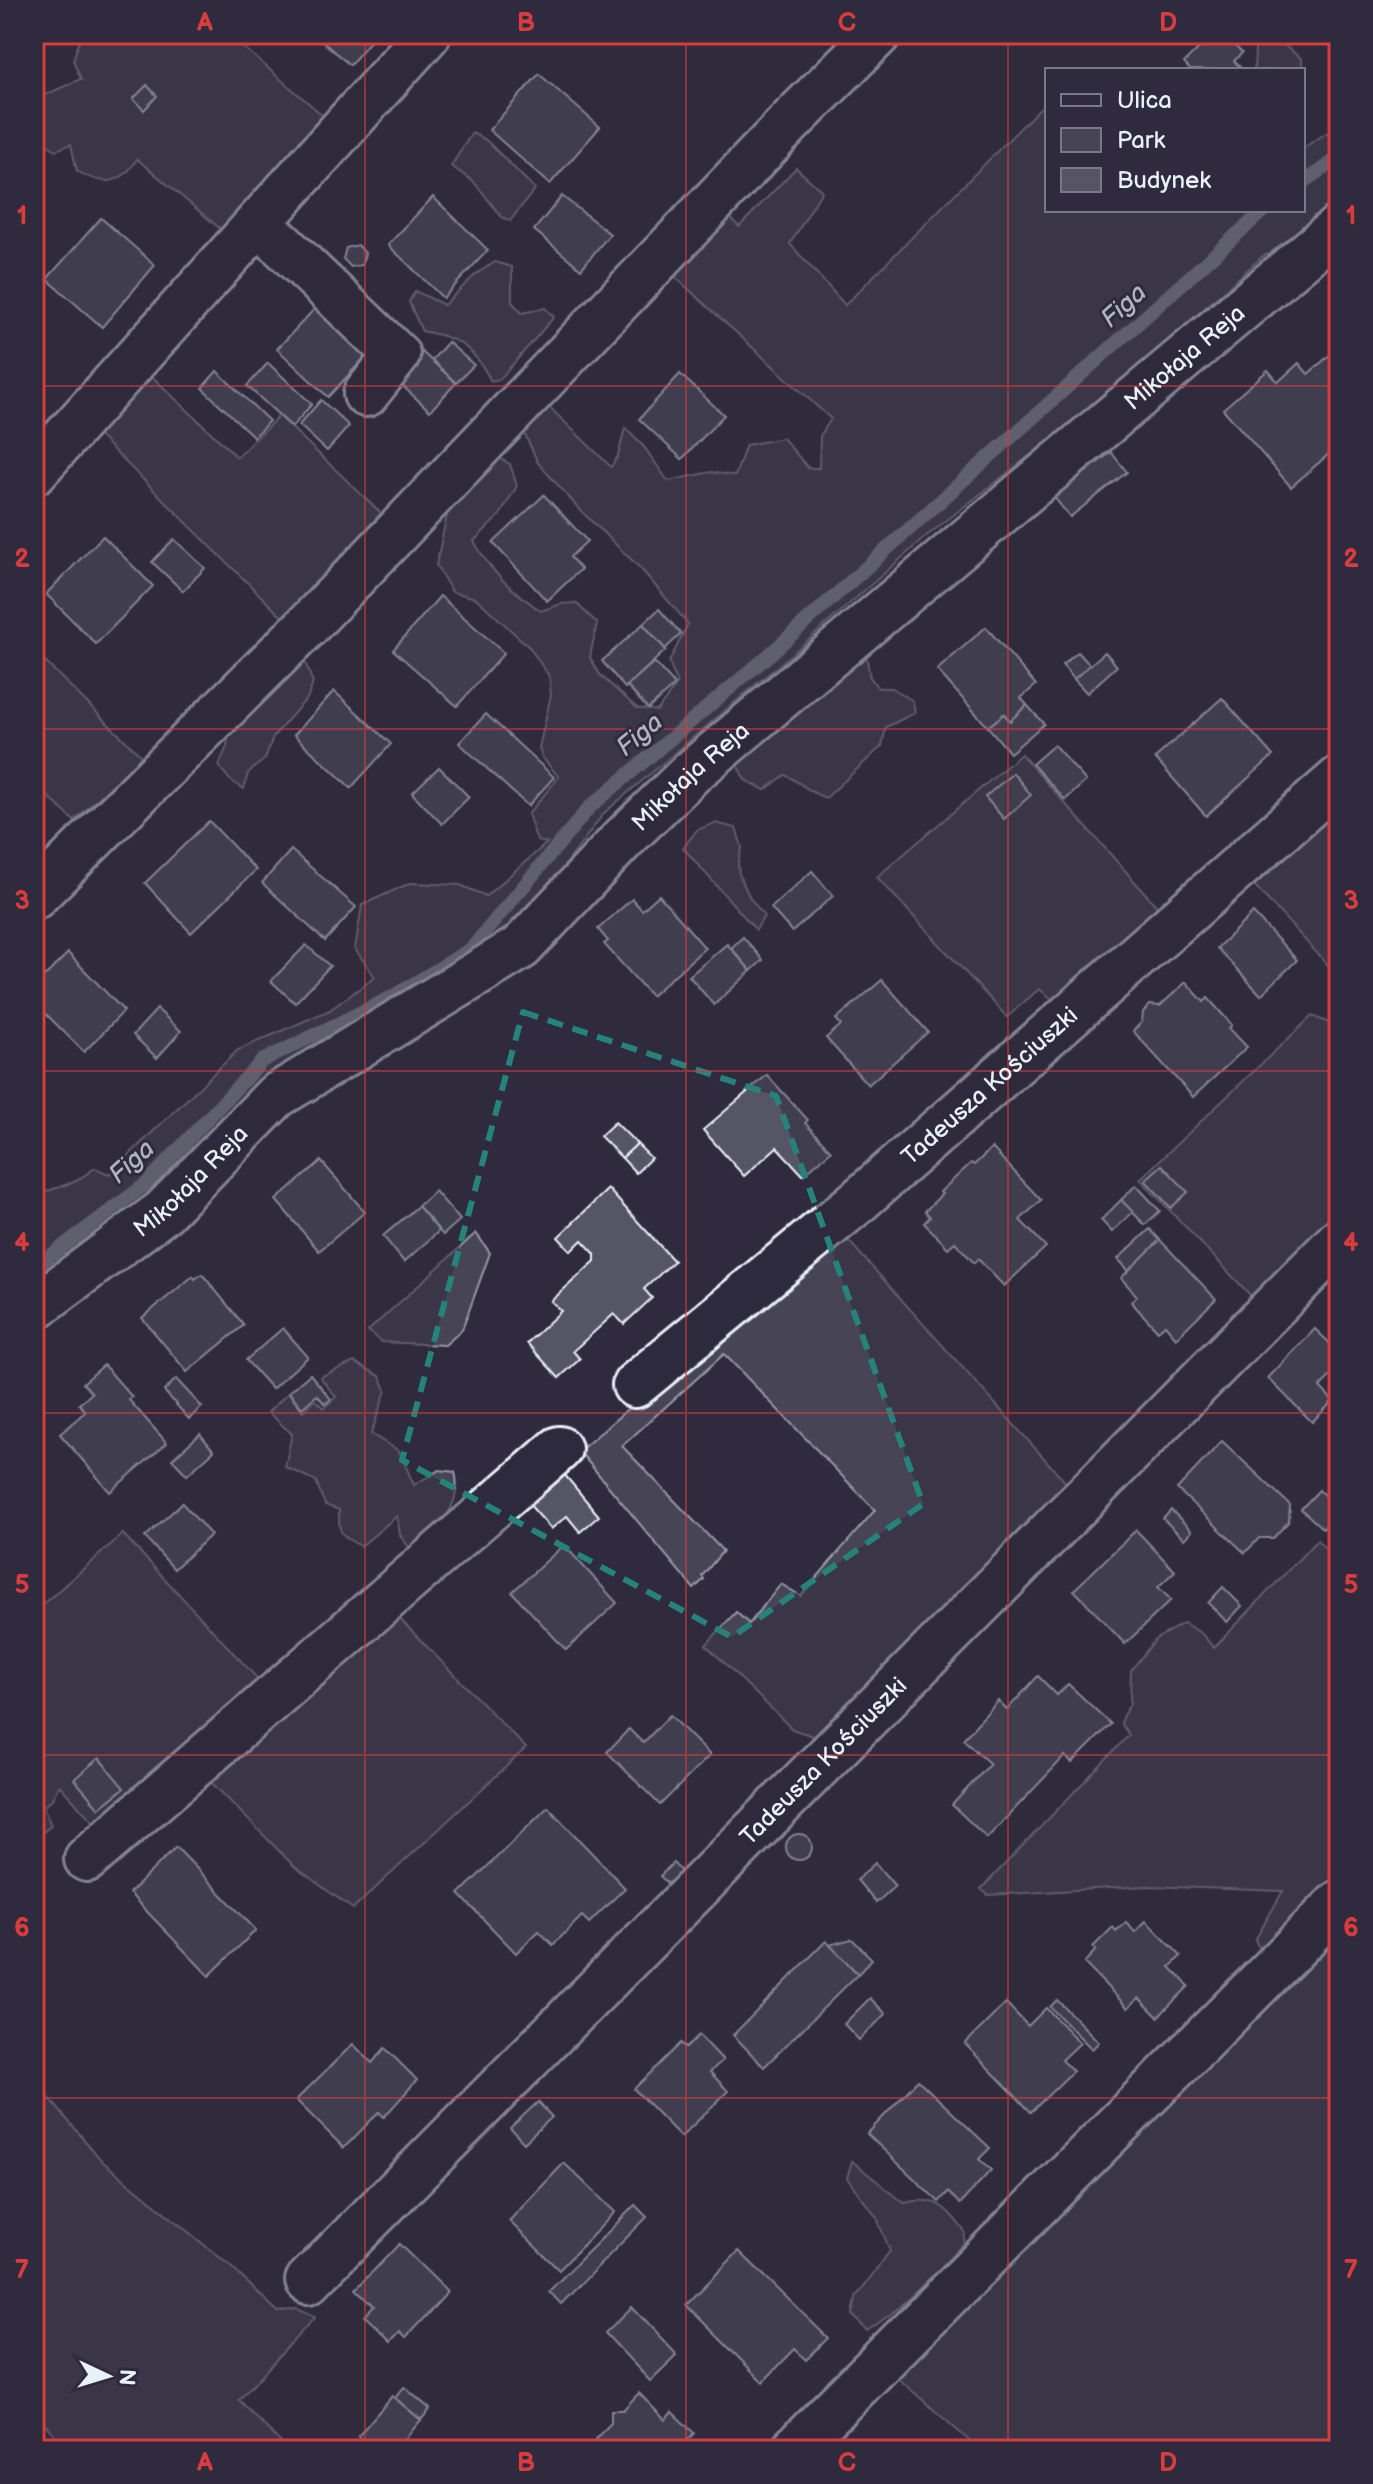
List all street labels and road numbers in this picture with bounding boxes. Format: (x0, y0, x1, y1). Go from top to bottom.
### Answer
street label: Mikołaja Reja (1119, 299, 1251, 417)
street label: Mikołaja Reja (626, 716, 755, 838)
street label: Tadeusza Kościuszki (896, 1001, 1084, 1171)
street label: Mikołaja Reja (128, 1119, 254, 1244)
street label: Tadeusza Kościuszki (734, 1671, 913, 1852)

